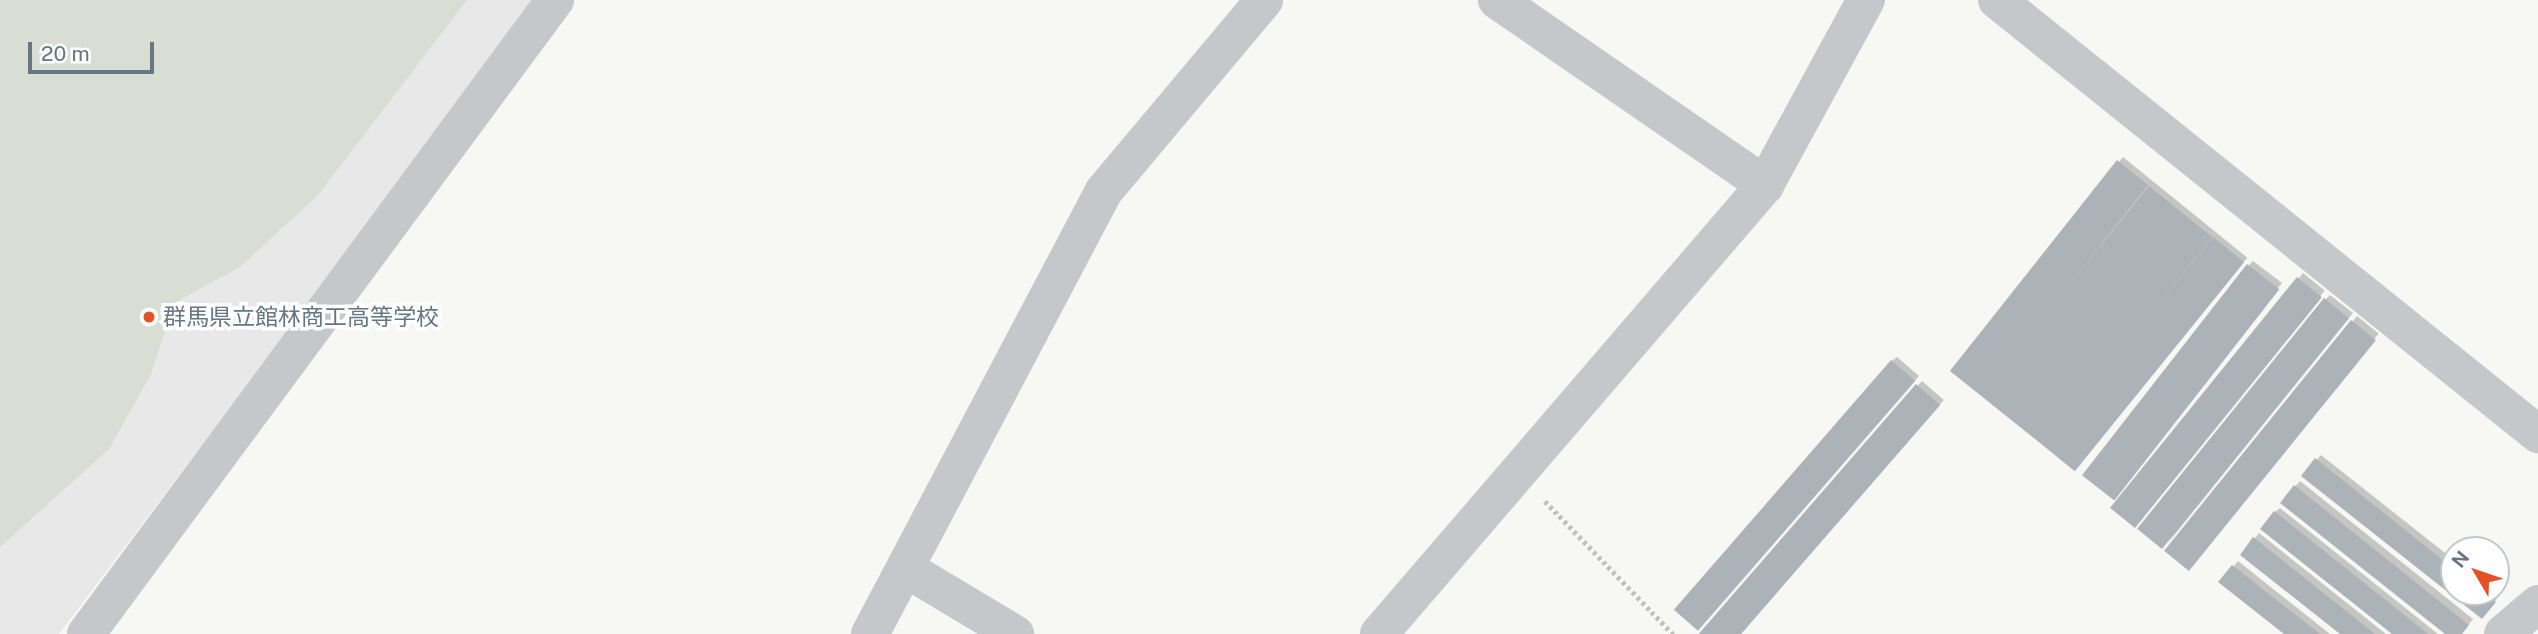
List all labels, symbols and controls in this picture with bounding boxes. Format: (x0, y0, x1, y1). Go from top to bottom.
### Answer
scale bar (32, 28, 158, 72)
text: 20 m (41, 41, 90, 66)
place label: 群馬県立館林商工高等学校 (163, 303, 439, 331)
marker: 群馬県立館林商工高等学校 (141, 309, 157, 325)
north arrow (2440, 536, 2510, 606)
text: N (2447, 546, 2473, 572)

